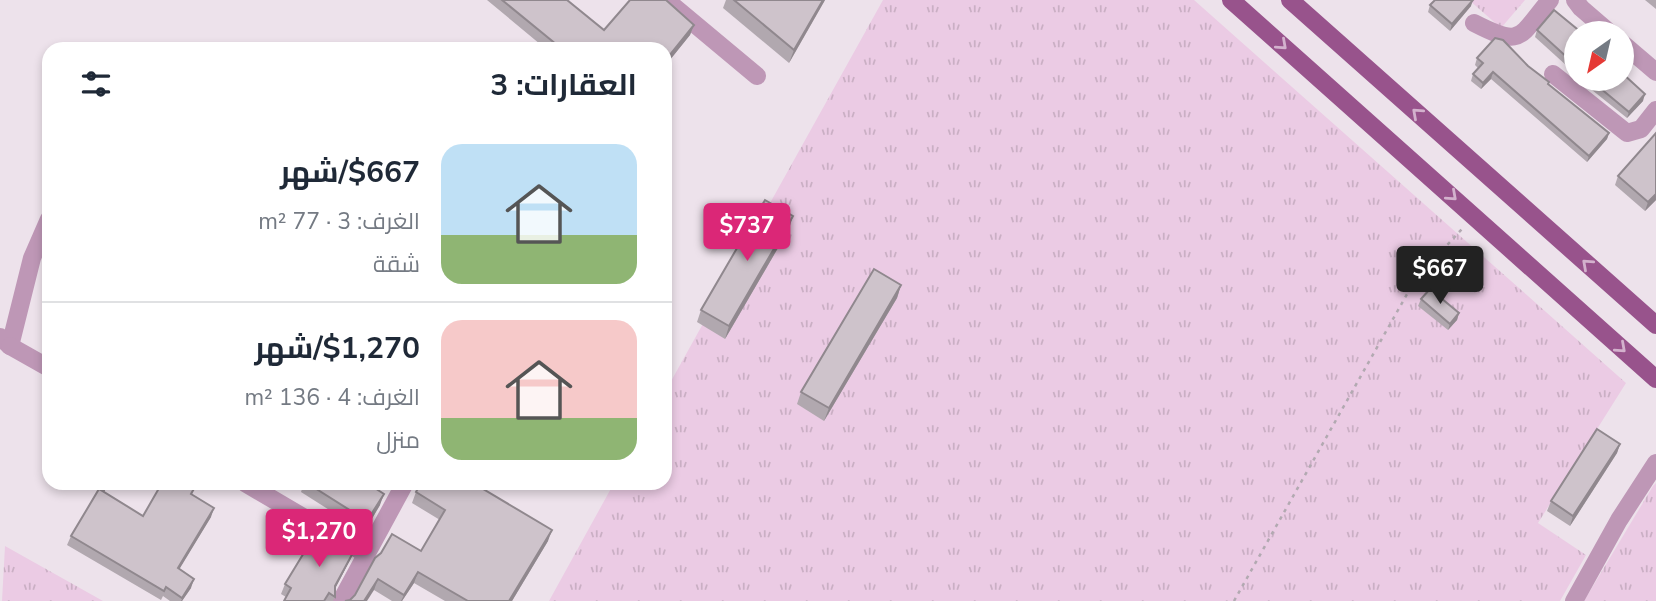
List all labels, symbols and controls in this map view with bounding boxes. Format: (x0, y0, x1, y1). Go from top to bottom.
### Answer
north arrow (1564, 21, 1634, 91)
map controls (1564, 21, 1634, 91)
one-way arrow (1274, 37, 1287, 49)
icon: filters (77, 65, 115, 103)
text: العقارات: 3 (490, 65, 637, 106)
one-way arrow (1412, 109, 1425, 121)
text: $667/شهر (280, 152, 420, 193)
icon: home (497, 172, 581, 256)
one-way arrow (1444, 188, 1457, 201)
pin: $737 (706, 204, 788, 263)
text: الغرف: 3 · 77 m² (258, 206, 420, 237)
text: $737 (719, 210, 775, 241)
pin: $667 (1399, 246, 1481, 306)
text: شقة (373, 249, 420, 280)
text: $667 (1412, 253, 1468, 284)
one-way arrow (1582, 260, 1595, 272)
text: $1,270/شهر (254, 328, 420, 369)
one-way arrow (1613, 340, 1626, 353)
icon: home (497, 348, 581, 432)
text: الغرف: 4 · 136 m² (244, 382, 420, 413)
text: منزل (376, 425, 420, 456)
pin: $1,270 (262, 510, 376, 569)
text: $1,270 (282, 516, 356, 547)

